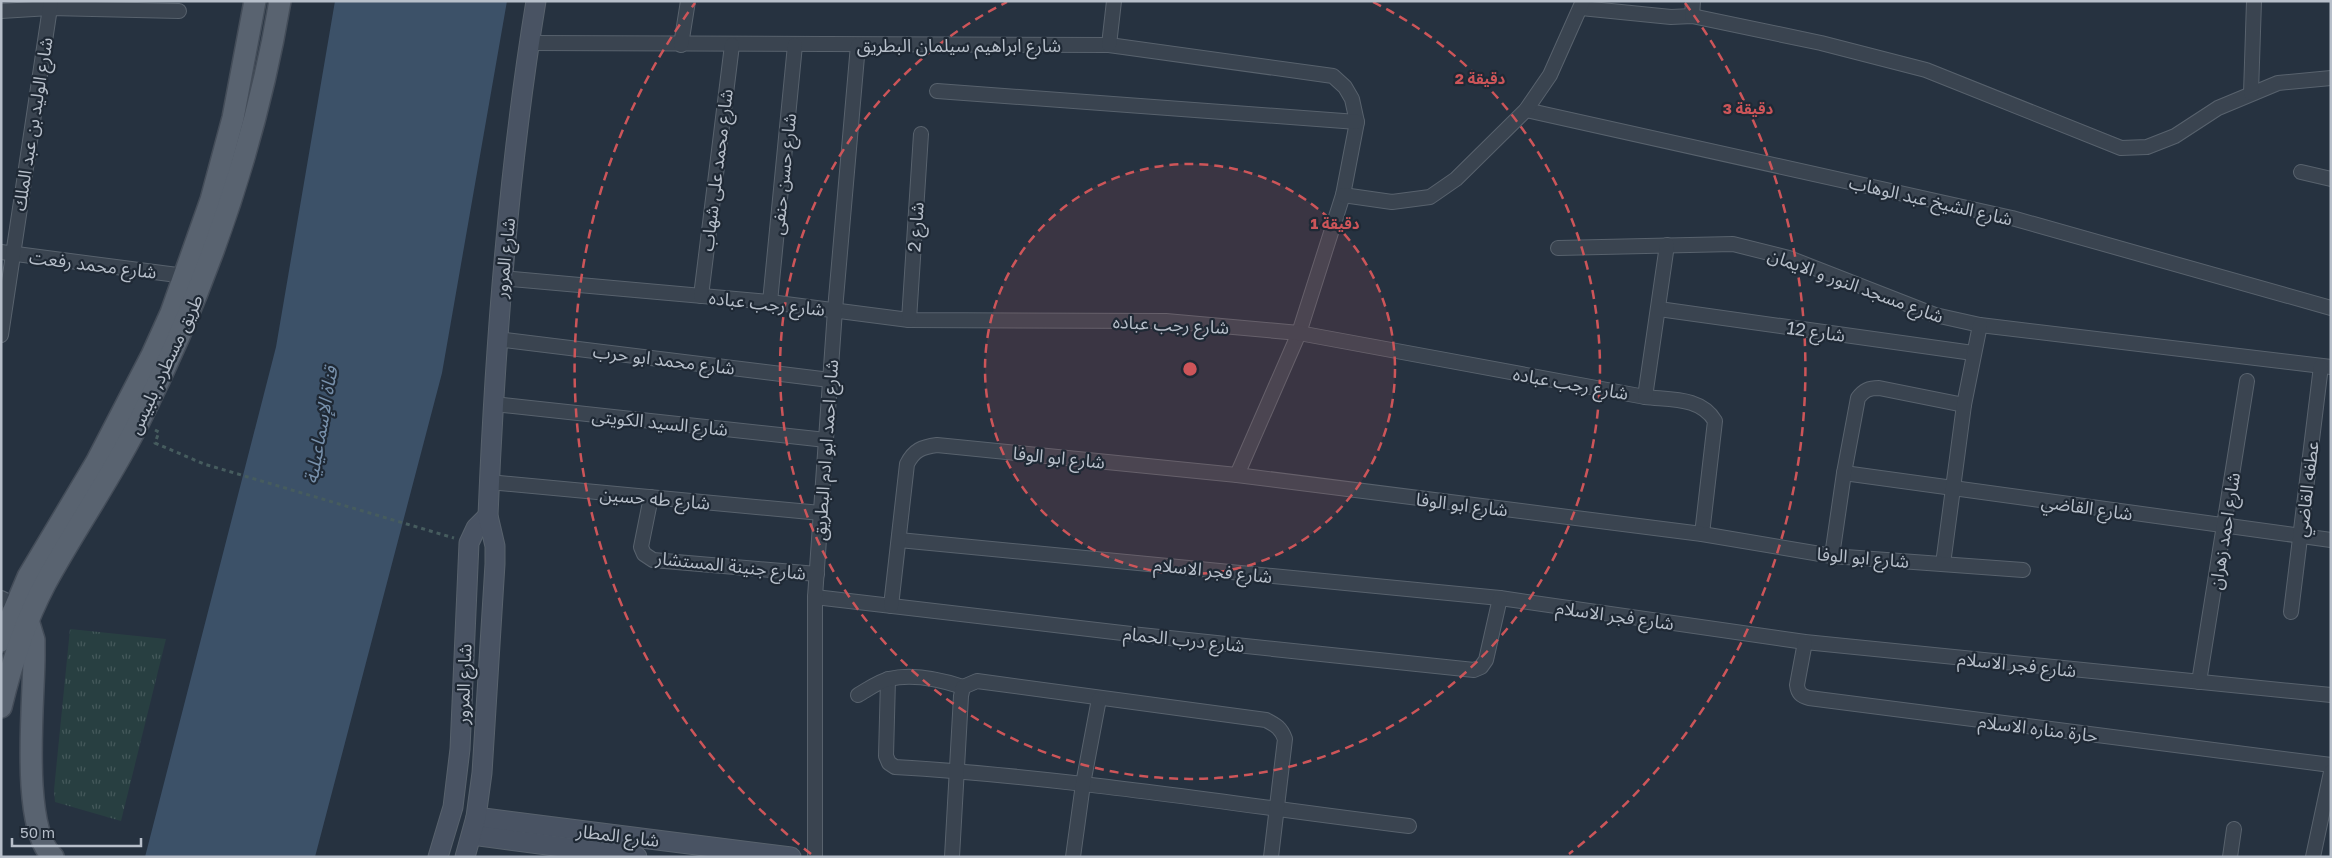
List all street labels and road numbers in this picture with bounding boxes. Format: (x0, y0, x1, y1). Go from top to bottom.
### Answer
street label: شارع ابراهيم سيلمان البطريق (857, 34, 1061, 60)
street label: شارع الوليد بن عبد الملك (7, 36, 61, 213)
street label: شارع محمد على شهاب (695, 88, 741, 253)
street label: شارع حسن حنفى (766, 112, 804, 236)
street label: شارع الشيخ عبد الوهاب (1846, 171, 2015, 233)
street label: شارع 2 (902, 201, 932, 253)
street label: شارع المرور (489, 217, 523, 301)
street label: شارع مسجد النور و الايمان (1764, 243, 1947, 331)
street label: شارع محمد رفعت (28, 245, 158, 287)
street label: شارع رجب عباده (707, 286, 826, 324)
street label: طريق مسطرد, بلبيس (123, 291, 208, 438)
street label: شارع رجب عباده (1112, 310, 1230, 342)
street label: شارع 12 (1785, 316, 1847, 350)
street label: شارع محمد ابو حرب (591, 339, 736, 383)
street label: شارع احمد ابو ادم البطريق (808, 359, 846, 542)
street label: شارع رجب عباده (1511, 362, 1630, 408)
street label: شارع السيد الكويتى (591, 404, 729, 444)
street label: عطفه القاضي (2289, 440, 2326, 539)
street label: شارع ابو الوفا (1011, 441, 1106, 477)
street label: شارع احمد زهران (2204, 471, 2248, 592)
street label: شارع طه حسين (599, 482, 711, 518)
street label: شارع ابو الوفا (1414, 487, 1509, 525)
street label: شارع القاضي (2039, 490, 2134, 528)
street label: شارع ابو الوفا (1816, 542, 1910, 576)
street label: شارع جنينة المستشار (653, 546, 807, 588)
street label: شارع فجر الاسلام (1152, 553, 1273, 591)
street label: شارع فجر الاسلام (1554, 596, 1675, 638)
street label: شارع درب الحمام (1122, 622, 1246, 660)
street label: شارع المرور (451, 643, 479, 726)
street label: شارع فجر الاسلام (1956, 647, 2077, 685)
street label: حارة مناره الاسلام (1976, 710, 2099, 750)
street label: شارع المطار (574, 819, 661, 855)

